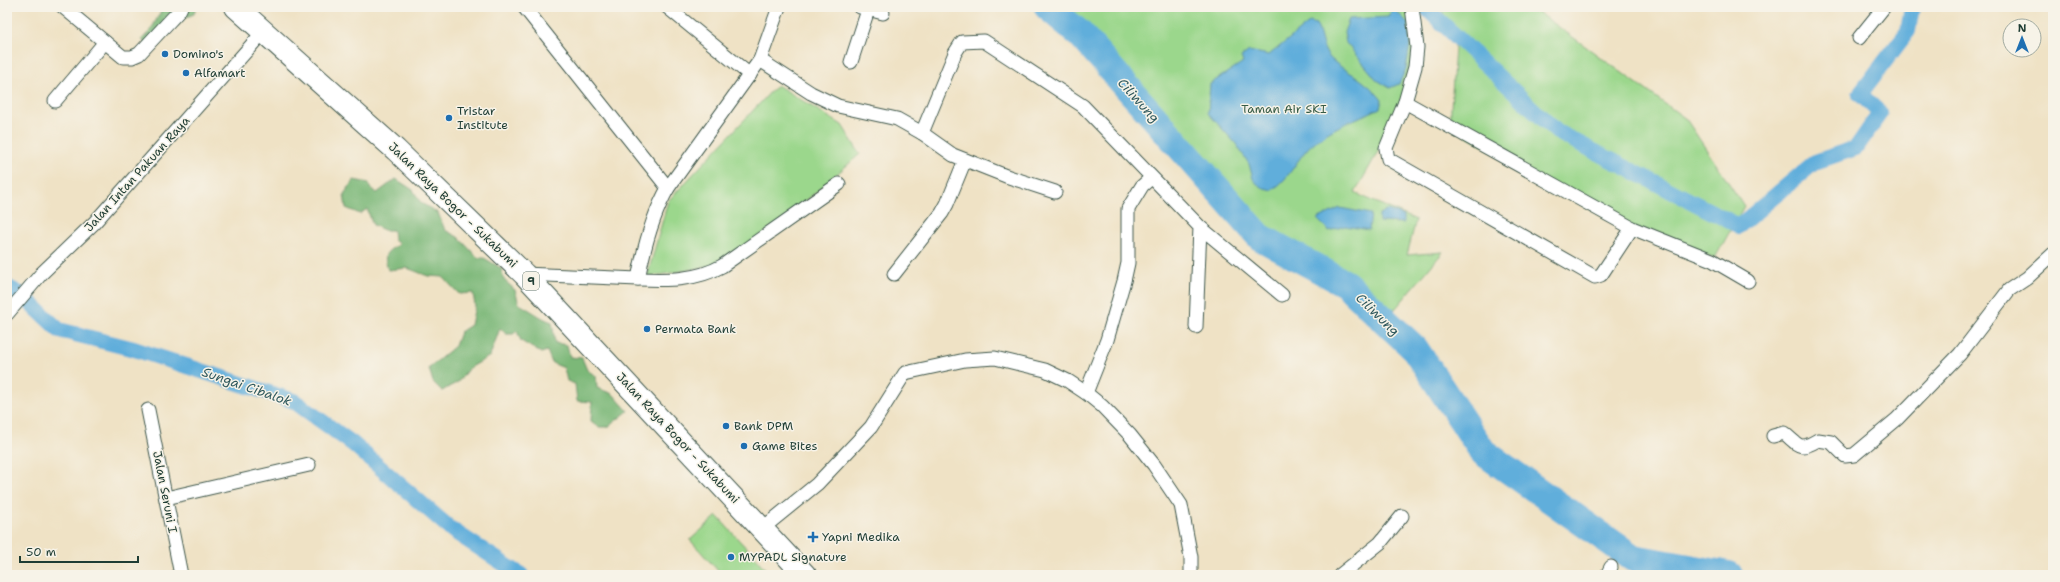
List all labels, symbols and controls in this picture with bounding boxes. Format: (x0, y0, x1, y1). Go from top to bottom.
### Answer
north arrow (2002, 18, 2042, 58)
text: N (2018, 21, 2027, 36)
place label: Domino's (173, 46, 224, 62)
marker: Domino's (160, 49, 170, 59)
place label: Alfamart (194, 65, 246, 81)
marker: Alfamart (181, 68, 191, 78)
water label: Ciliwung (1114, 74, 1163, 126)
park label: Taman Air SKI (1241, 101, 1327, 117)
place label: Tristar Institute (457, 103, 508, 133)
street label: Jalan Intan Pakuan Raya (81, 113, 193, 235)
marker: Tristar Institute (444, 113, 454, 123)
street label: Jalan Raya Bogor - Sukabumi (385, 139, 521, 271)
road number: 9 (523, 272, 539, 290)
water label: Ciliwung (1352, 289, 1403, 339)
place label: Permata Bank (655, 321, 736, 337)
marker: Permata Bank (642, 324, 652, 334)
water label: Sungai Cibalok (200, 363, 294, 410)
street label: Jalan Raya Bogor - Sukabumi (613, 369, 743, 507)
place label: Bank DPM (734, 418, 794, 434)
marker: Bank DPM (721, 421, 731, 431)
place label: Game Bites (752, 438, 818, 454)
marker: Game Bites (739, 441, 749, 451)
street label: Jalan Seruni I (149, 449, 181, 535)
place label: Yapni Medika (822, 529, 900, 545)
marker: Yapni Medika (807, 531, 819, 543)
scale bar (20, 538, 138, 564)
text: 50 m (26, 544, 56, 560)
place label: MYPADL Signature (739, 549, 847, 565)
marker: MYPADL Signature (726, 552, 736, 562)

